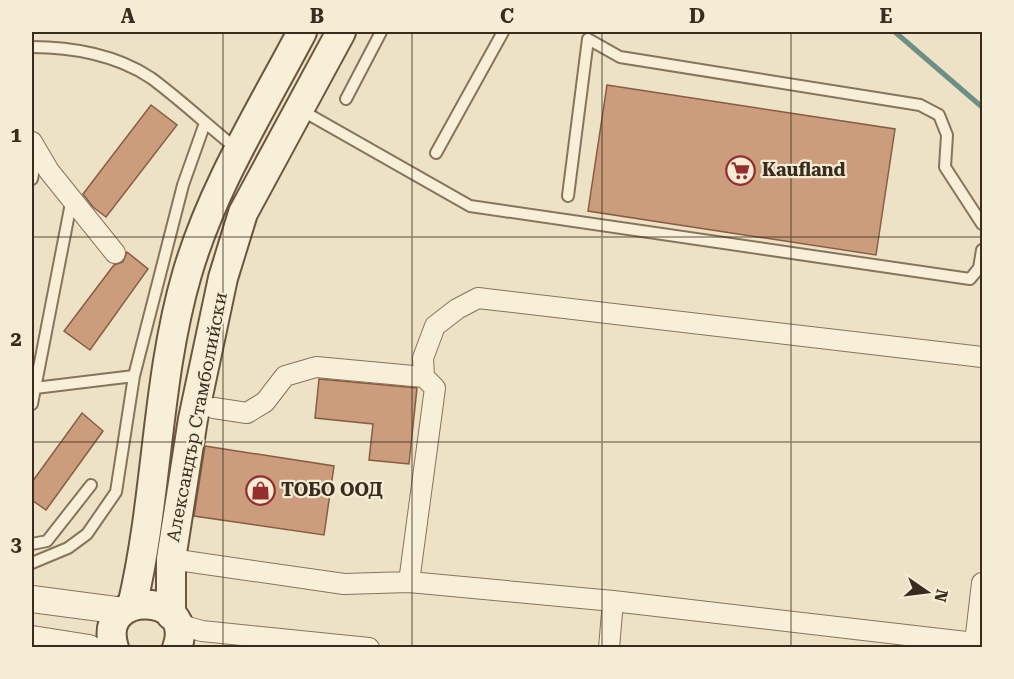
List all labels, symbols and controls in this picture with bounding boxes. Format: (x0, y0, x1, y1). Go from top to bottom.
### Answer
text: A (121, 4, 136, 28)
text: B (310, 4, 324, 28)
text: C (500, 4, 514, 28)
text: D (689, 4, 705, 28)
text: E (880, 4, 893, 28)
text: 1 (10, 123, 22, 147)
supermarket icon: Kaufland (725, 154, 757, 186)
place label: Kaufland (762, 159, 846, 180)
street label: Александър Стамболийски (162, 290, 231, 543)
text: 2 (10, 327, 22, 351)
shop icon: ТОБО ООД (244, 474, 276, 506)
place label: ТОБО ООД (281, 479, 383, 500)
text: 3 (10, 532, 22, 556)
north arrow (897, 562, 957, 622)
text: N (930, 587, 952, 604)

